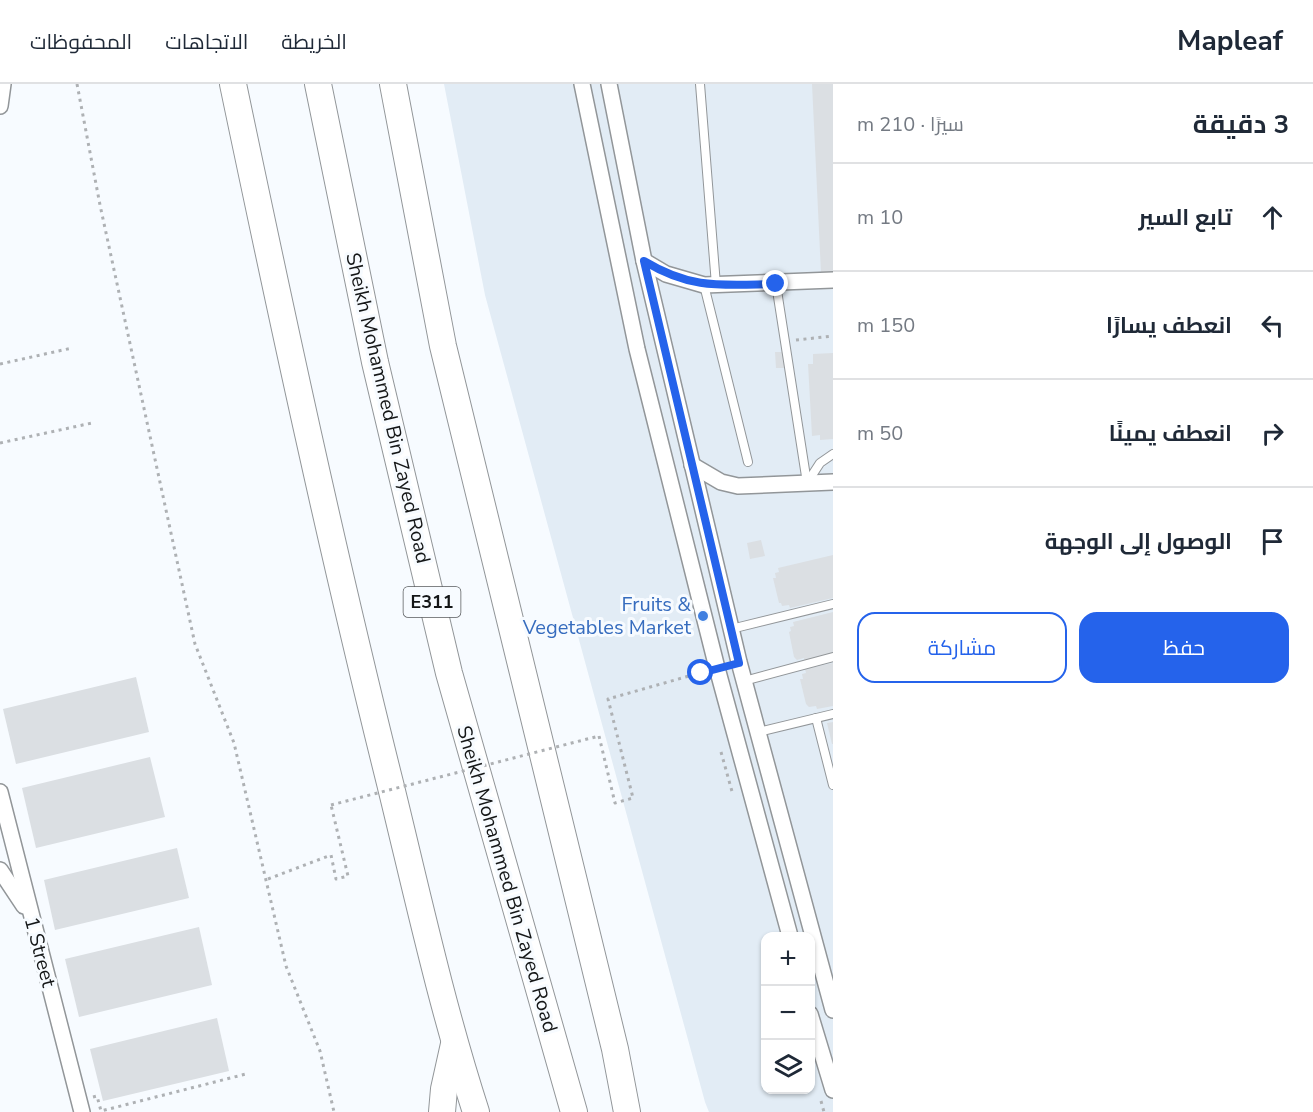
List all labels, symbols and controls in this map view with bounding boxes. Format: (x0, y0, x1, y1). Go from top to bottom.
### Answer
text: Mapleaf (1177, 22, 1283, 60)
text: المحفوظات (30, 28, 132, 56)
text: الاتجاهات (165, 28, 248, 56)
text: الخريطة (281, 28, 347, 56)
text: 3 دقيقة (1193, 107, 1289, 142)
text: سيرًا · 210 m (857, 111, 964, 138)
icon: ahead (1256, 201, 1289, 234)
text: تابع السير (1139, 203, 1232, 233)
text: 10 m (857, 204, 903, 231)
street label: Sheikh Mohammed Bin Zayed Road (339, 250, 437, 566)
route end (762, 270, 788, 296)
icon: left (1256, 309, 1289, 342)
text: انعطف يسارًا (1106, 311, 1232, 341)
text: 150 m (857, 312, 915, 339)
icon: right (1256, 417, 1289, 450)
text: انعطف يمينًا (1109, 419, 1232, 449)
text: 50 m (857, 420, 903, 447)
icon: arrive (1256, 525, 1289, 558)
text: الوصول إلى الوجهة (1045, 527, 1232, 557)
road number: E311 (404, 587, 460, 617)
place label: Fruits & Vegetables Market (522, 591, 692, 641)
marker: Fruits & Vegetables Market (696, 609, 710, 623)
button: مشاركة (857, 612, 1067, 683)
button: حفظ (1079, 612, 1289, 683)
route start (687, 659, 713, 685)
street label: Sheikh Mohammed Bin Zayed Road (450, 722, 564, 1036)
street label: 1 Street (18, 914, 63, 991)
map controls (761, 932, 815, 1094)
button: + (761, 932, 815, 986)
button: − (761, 986, 815, 1040)
button: layers (761, 1040, 815, 1094)

